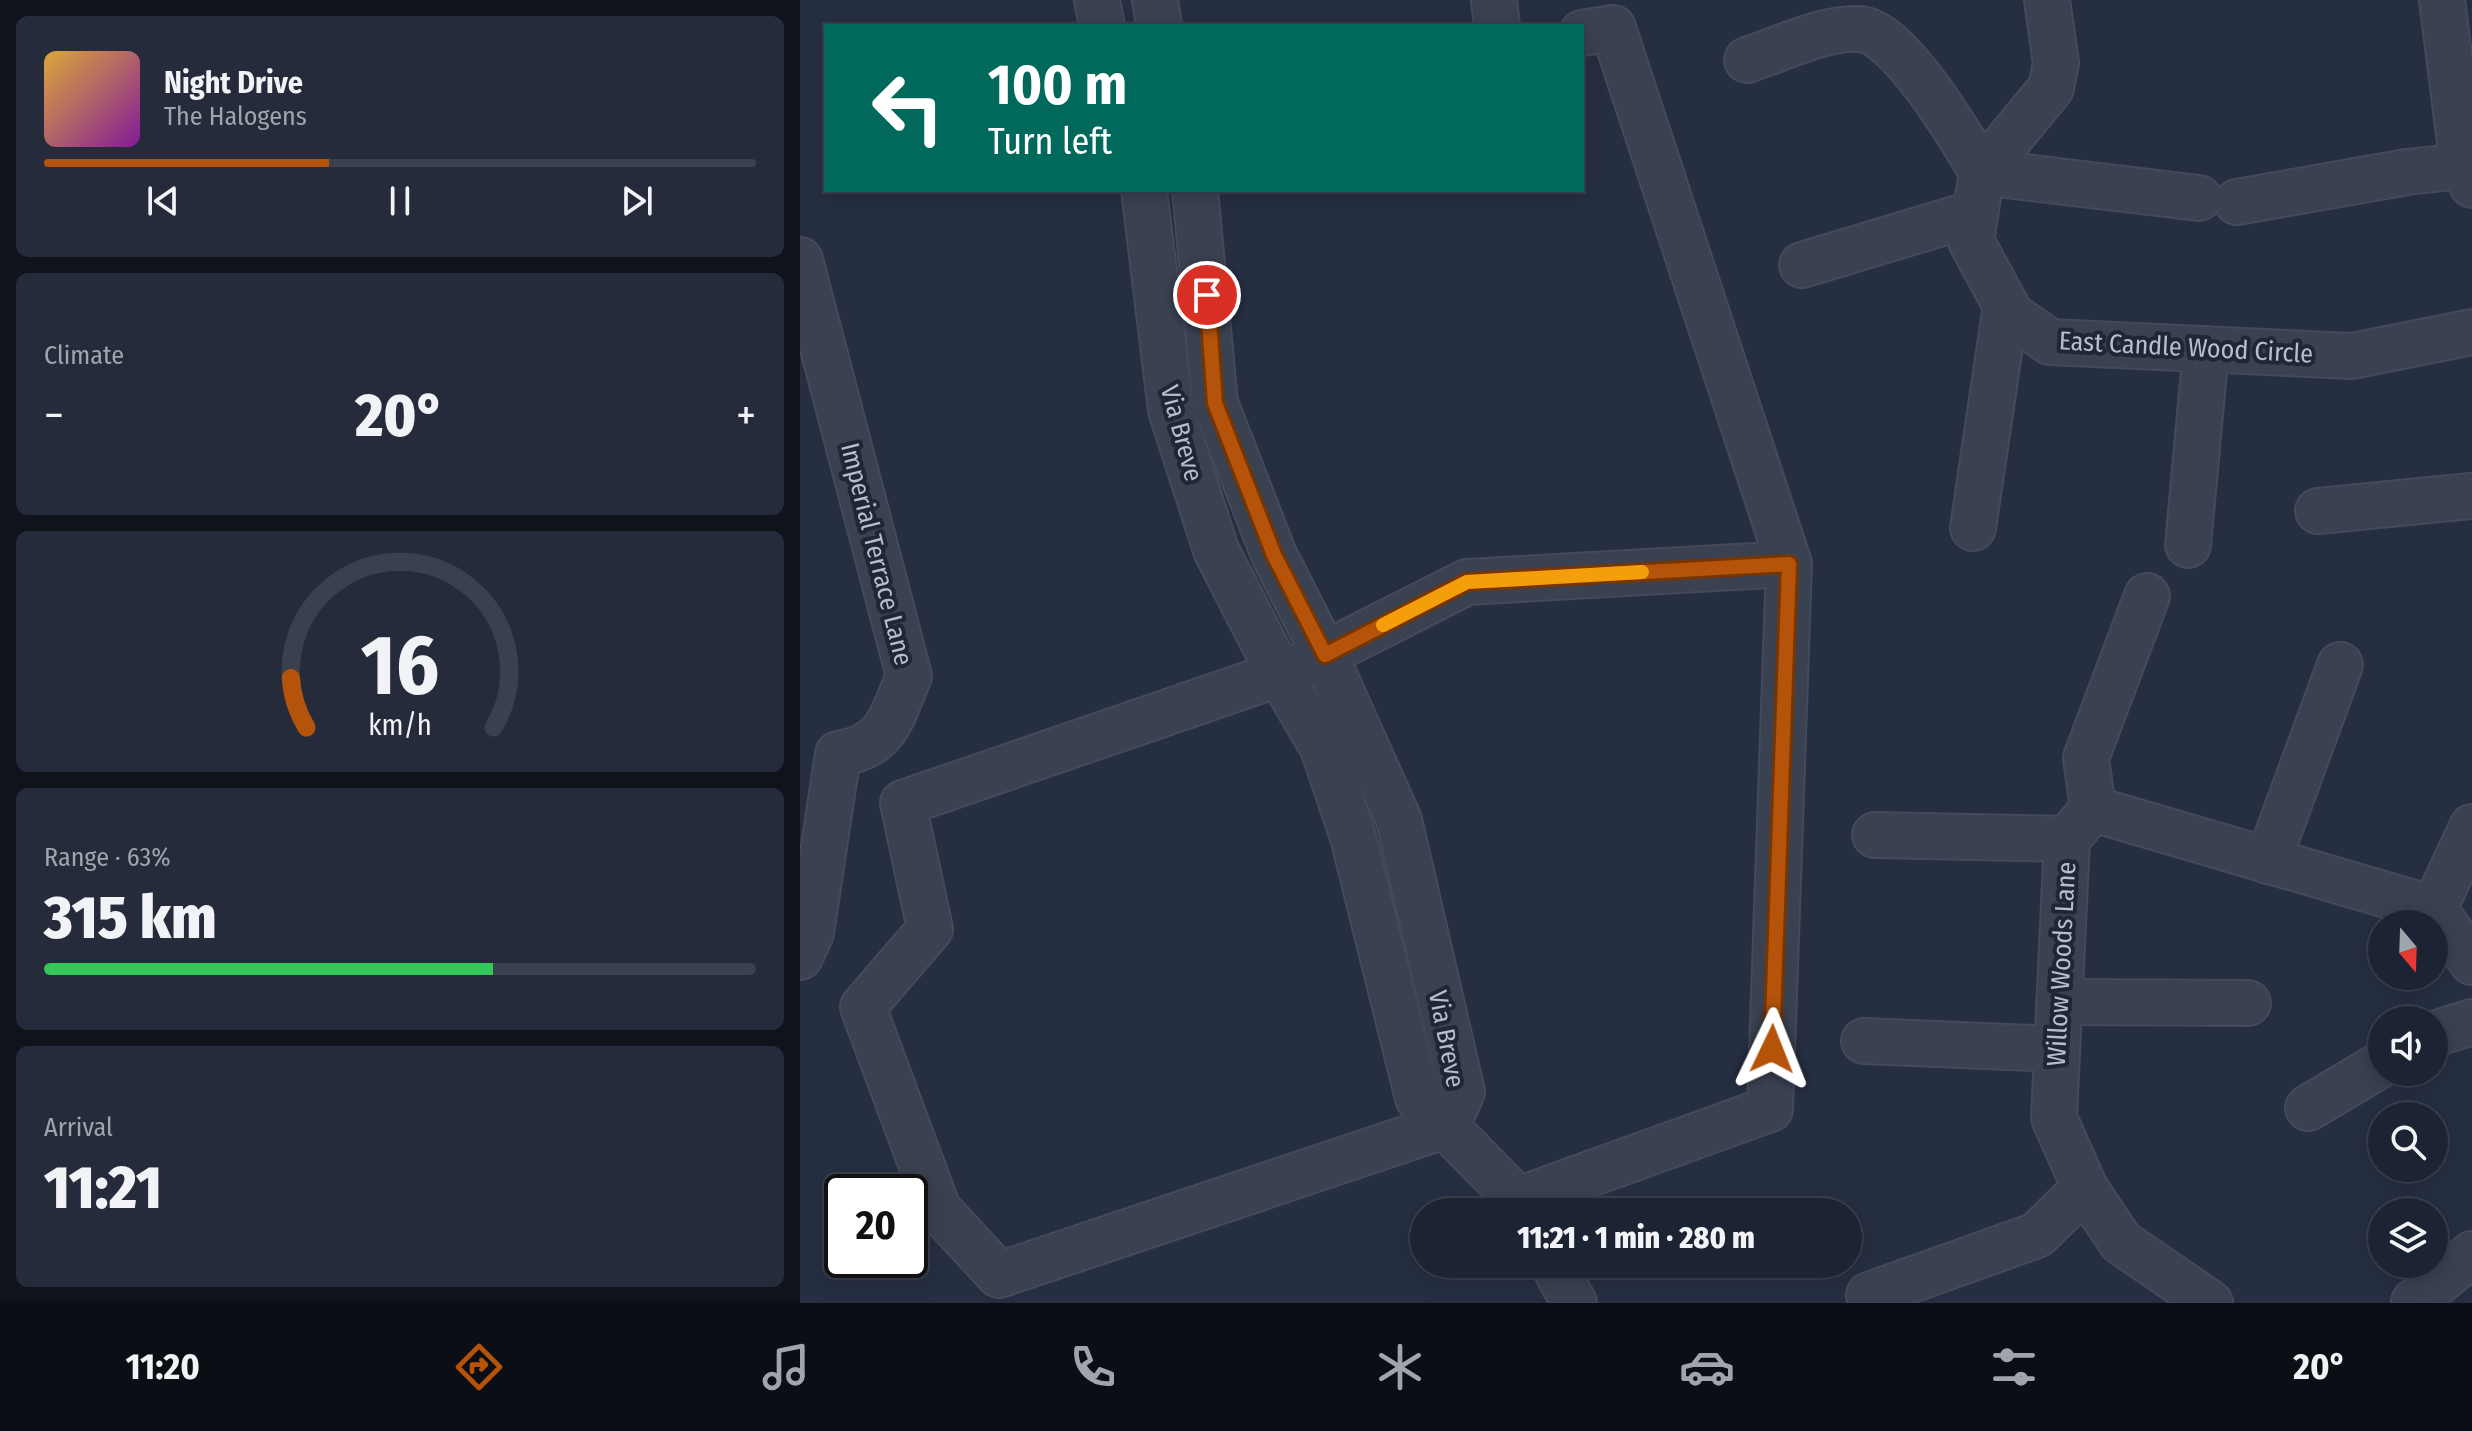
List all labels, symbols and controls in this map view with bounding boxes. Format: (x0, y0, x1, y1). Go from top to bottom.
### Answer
text: 100 m (988, 52, 1127, 119)
icon: left (856, 56, 960, 160)
text: Night Drive (164, 65, 303, 101)
text: The Halogens (164, 101, 307, 132)
text: Turn left (988, 120, 1112, 164)
icon: previous (141, 179, 185, 223)
icon: pause (378, 179, 422, 223)
icon: next (615, 179, 659, 223)
pin (1173, 261, 1241, 329)
icon: arrive (1185, 273, 1229, 317)
street label: East Candle Wood Circle (2058, 325, 2314, 370)
text: Climate (44, 340, 124, 371)
text: 20° (355, 380, 445, 452)
street label: Via Breve (1154, 382, 1209, 485)
text: − (44, 389, 64, 442)
text: + (736, 389, 756, 442)
street label: Imperial Terrace Lane (834, 440, 919, 669)
text: 16 (361, 615, 439, 715)
text: km/h (368, 708, 432, 743)
text: Range · 63% (44, 842, 171, 873)
street label: Willow Woods Lane (2041, 861, 2082, 1067)
text: 315 km (44, 882, 217, 954)
north arrow (2368, 910, 2448, 990)
map controls (2368, 910, 2448, 1278)
street label: Via Breve (1422, 988, 1471, 1090)
button: sound (2368, 1006, 2448, 1086)
position arrow (1730, 1007, 1814, 1091)
button: search (2368, 1102, 2448, 1182)
text: Arrival (44, 1112, 113, 1143)
text: 11:21 (44, 1152, 162, 1224)
speed limit sign: 20 (824, 1174, 928, 1278)
button: layers (2368, 1198, 2448, 1278)
text: 11:21 · 1 min · 280 m (1517, 1220, 1755, 1256)
icon: directions (451, 1339, 507, 1395)
icon: music (758, 1339, 814, 1395)
icon: phone (1065, 1339, 1121, 1395)
icon: climate (1372, 1339, 1428, 1395)
icon: car (1679, 1339, 1735, 1395)
icon: filters (1986, 1339, 2042, 1395)
text: 11:20 (126, 1345, 200, 1389)
text: 20° (2293, 1345, 2346, 1389)

